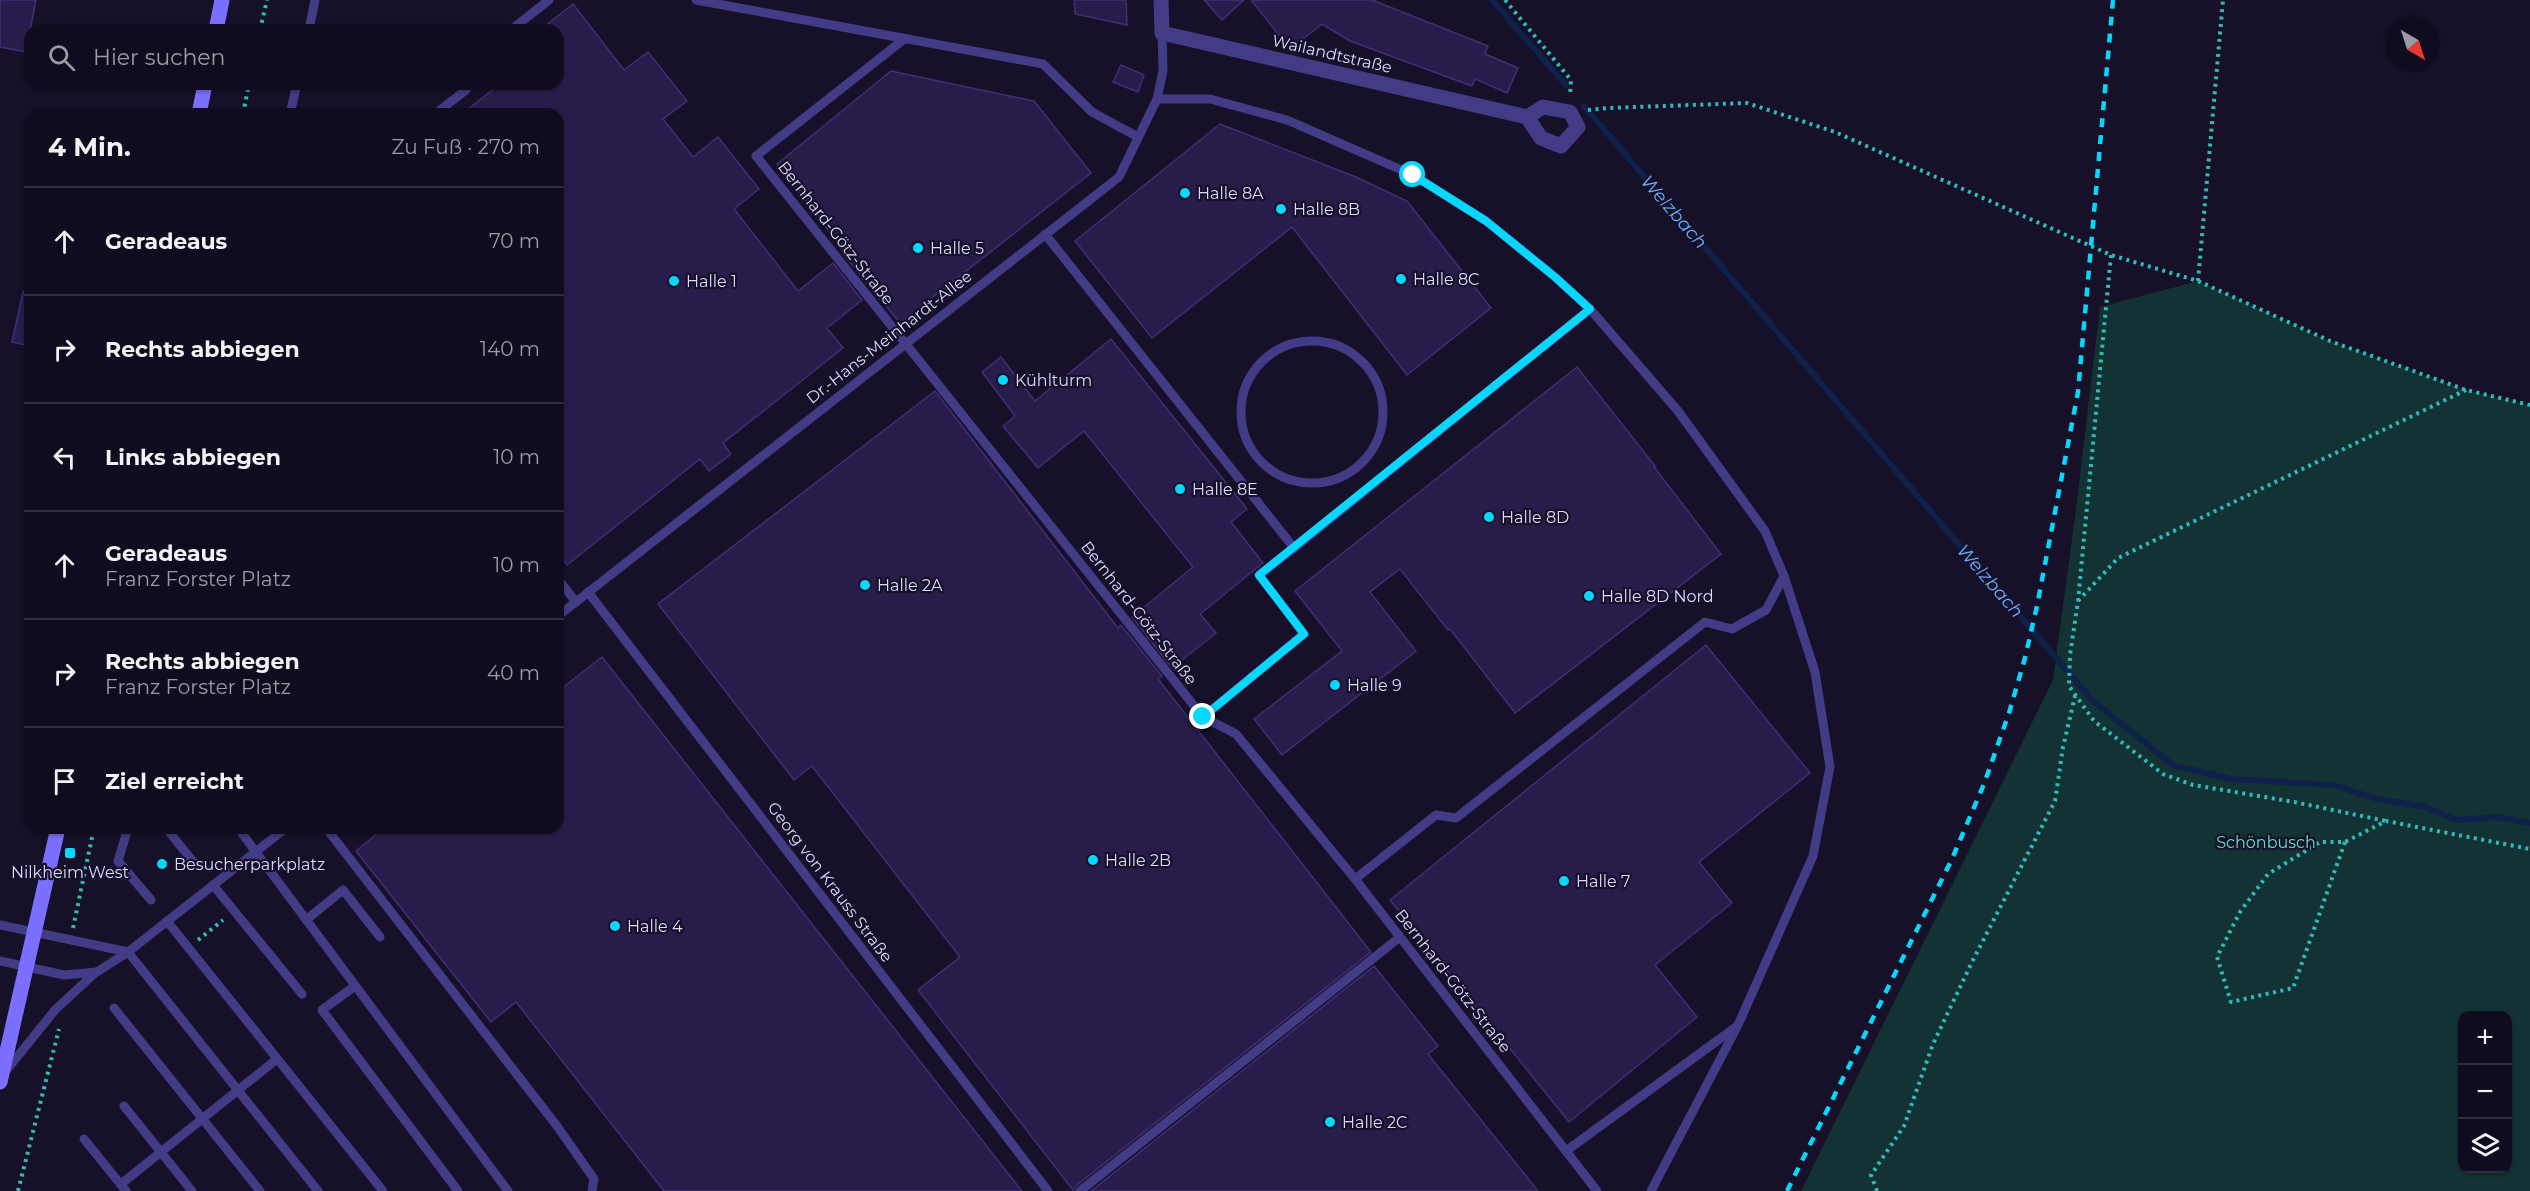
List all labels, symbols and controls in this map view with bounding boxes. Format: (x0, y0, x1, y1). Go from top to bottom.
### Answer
north arrow (2386, 18, 2440, 72)
search box (24, 24, 564, 90)
street label: Wailandtstraße (1270, 31, 1394, 77)
icon: search (45, 41, 78, 74)
text: Hier suchen (93, 44, 225, 71)
text: 4 Min. (48, 131, 131, 163)
text: Zu Fuß · 270 m (391, 135, 540, 159)
street label: Bernhard-Götz-Straße (774, 157, 898, 309)
route start (1399, 161, 1425, 187)
water label: Welzbach (1636, 171, 1712, 253)
place label: Halle 8A (1197, 184, 1264, 203)
marker: Halle 8A (1178, 186, 1192, 200)
place label: Halle 8B (1293, 200, 1360, 219)
marker: Halle 8B (1274, 202, 1288, 216)
icon: ahead (48, 225, 81, 258)
text: Geradeaus (105, 228, 227, 255)
text: 70 m (489, 229, 540, 253)
place label: Halle 5 (930, 239, 984, 258)
marker: Halle 5 (911, 241, 925, 255)
street label: Dr.-Hans-Meinhardt-Allee (802, 266, 976, 408)
place label: Halle 8C (1413, 270, 1479, 289)
place label: Halle 1 (686, 272, 737, 291)
marker: Halle 8C (1394, 272, 1408, 286)
marker: Halle 1 (667, 274, 681, 288)
icon: right (48, 333, 81, 366)
text: Rechts abbiegen (105, 336, 300, 363)
text: 140 m (480, 337, 540, 361)
place label: Kühlturm (1015, 371, 1092, 390)
marker: Kühlturm (996, 373, 1010, 387)
icon: left (48, 441, 81, 474)
text: Links abbiegen (105, 444, 281, 471)
text: 10 m (493, 445, 540, 469)
place label: Halle 8E (1192, 480, 1258, 499)
marker: Halle 8E (1173, 482, 1187, 496)
place label: Halle 8D (1501, 508, 1569, 527)
marker: Halle 8D (1482, 510, 1496, 524)
street label: Bernhard-Götz-Straße (1077, 537, 1201, 689)
text: Geradeaus (105, 540, 227, 567)
water label: Welzbach (1952, 540, 2028, 622)
icon: ahead (48, 549, 81, 582)
text: 10 m (493, 553, 540, 577)
text: Franz Forster Platz (105, 567, 291, 591)
place label: Halle 2A (877, 576, 943, 595)
marker: Halle 2A (858, 578, 872, 592)
place label: Halle 8D Nord (1601, 587, 1714, 606)
marker: Halle 8D Nord (1582, 589, 1596, 603)
text: Rechts abbiegen (105, 648, 300, 675)
icon: right (48, 657, 81, 690)
text: 40 m (487, 661, 540, 685)
text: Franz Forster Platz (105, 675, 291, 699)
place label: Halle 9 (1347, 676, 1402, 695)
marker: Halle 9 (1328, 678, 1342, 692)
route end (1189, 703, 1215, 729)
icon: arrive (48, 765, 81, 798)
text: Ziel erreicht (105, 768, 244, 795)
street label: Georg von Krauss Straße (764, 798, 896, 966)
park label: Schönbusch (2216, 833, 2316, 852)
marker: Nilkheim West (63, 846, 77, 860)
place label: Halle 2B (1105, 851, 1171, 870)
marker: Halle 2B (1086, 853, 1100, 867)
place label: Besucherparkplatz (174, 855, 325, 874)
marker: Besucherparkplatz (155, 857, 169, 871)
place label: Nilkheim West (11, 863, 129, 882)
place label: Halle 7 (1576, 872, 1630, 891)
marker: Halle 7 (1557, 874, 1571, 888)
street label: Bernhard-Götz-Straße (1391, 905, 1515, 1057)
place label: Halle 4 (627, 917, 683, 936)
marker: Halle 4 (608, 919, 622, 933)
map controls (2458, 1011, 2512, 1173)
button: + (2458, 1011, 2512, 1065)
button: − (2458, 1065, 2512, 1119)
place label: Halle 2C (1342, 1113, 1407, 1132)
marker: Halle 2C (1323, 1115, 1337, 1129)
button: layers (2458, 1119, 2512, 1173)

